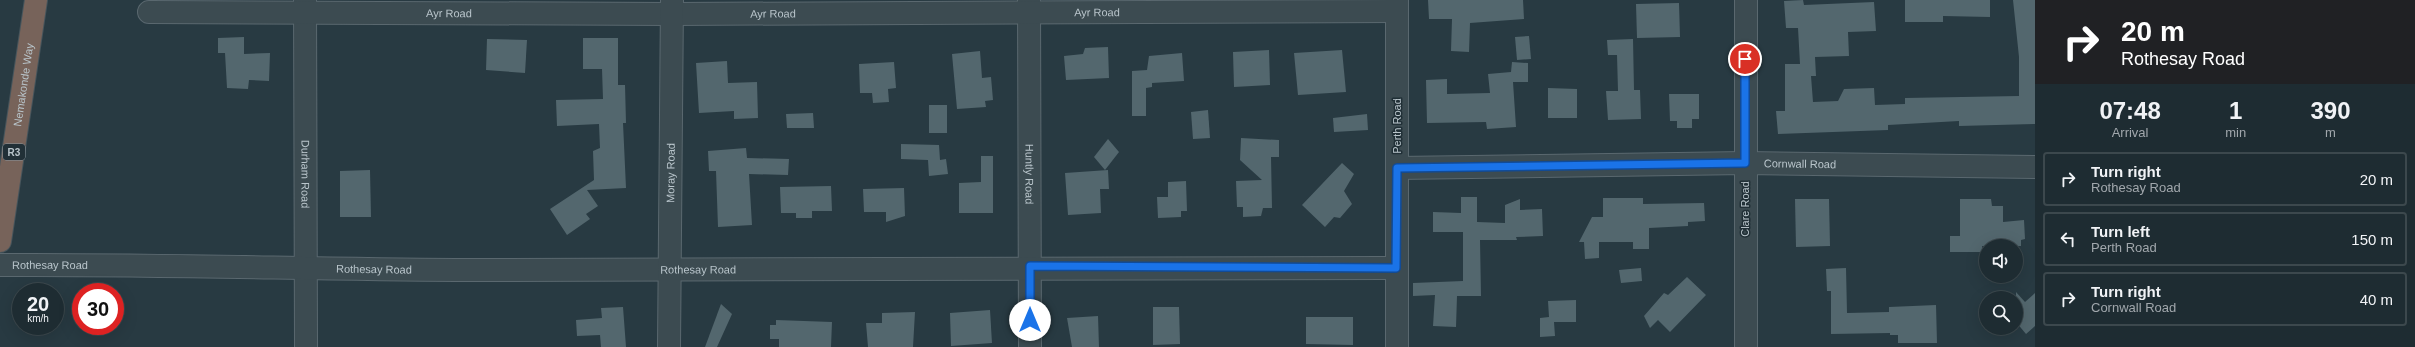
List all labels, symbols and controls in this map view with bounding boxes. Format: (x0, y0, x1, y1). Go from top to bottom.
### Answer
street label: Ayr Road (1074, 6, 1120, 18)
street label: Ayr Road (426, 7, 472, 19)
street label: Ayr Road (750, 7, 796, 20)
icon: right (2055, 16, 2107, 68)
text: 20 m (2121, 16, 2185, 47)
street label: Nemakonde Way (11, 42, 36, 127)
pin (1728, 42, 1762, 76)
icon: arrive (1734, 48, 1756, 70)
text: Rothesay Road (2121, 49, 2245, 69)
text: 07:48 (2099, 97, 2161, 124)
text: 1 (2229, 97, 2242, 124)
text: 390 (2311, 97, 2351, 124)
street label: Perth Road (1391, 98, 1403, 154)
text: Arrival (2112, 125, 2149, 140)
text: min (2225, 125, 2246, 140)
text: m (2325, 125, 2336, 140)
street label: Durham Road (299, 140, 312, 208)
street label: Moray Road (664, 143, 677, 203)
road number: R3 (3, 144, 25, 160)
street label: Huntly Road (1023, 144, 1036, 204)
street label: Cornwall Road (1764, 157, 1836, 170)
text: Turn right (2091, 163, 2161, 180)
icon: right (2057, 168, 2079, 190)
text: 20 m (2360, 171, 2393, 188)
text: Rothesay Road (2091, 180, 2181, 195)
street label: Clare Road (1739, 181, 1751, 237)
text: Turn left (2091, 223, 2150, 240)
icon: left (2057, 228, 2079, 250)
text: 150 m (2351, 231, 2393, 248)
map controls (1979, 239, 2023, 335)
button: sound (1979, 239, 2023, 283)
text: Perth Road (2091, 240, 2157, 255)
street label: Rothesay Road (12, 259, 88, 271)
street label: Rothesay Road (336, 263, 412, 276)
street label: Rothesay Road (660, 263, 736, 276)
speed limit sign: 30 (72, 283, 124, 335)
text: Turn right (2091, 283, 2161, 300)
icon: right (2057, 288, 2079, 310)
button: search (1979, 291, 2023, 335)
text: 40 m (2360, 291, 2393, 308)
text: 20 (27, 293, 49, 315)
position arrow (1009, 299, 1051, 341)
text: Cornwall Road (2091, 300, 2176, 315)
text: km/h (27, 313, 49, 324)

